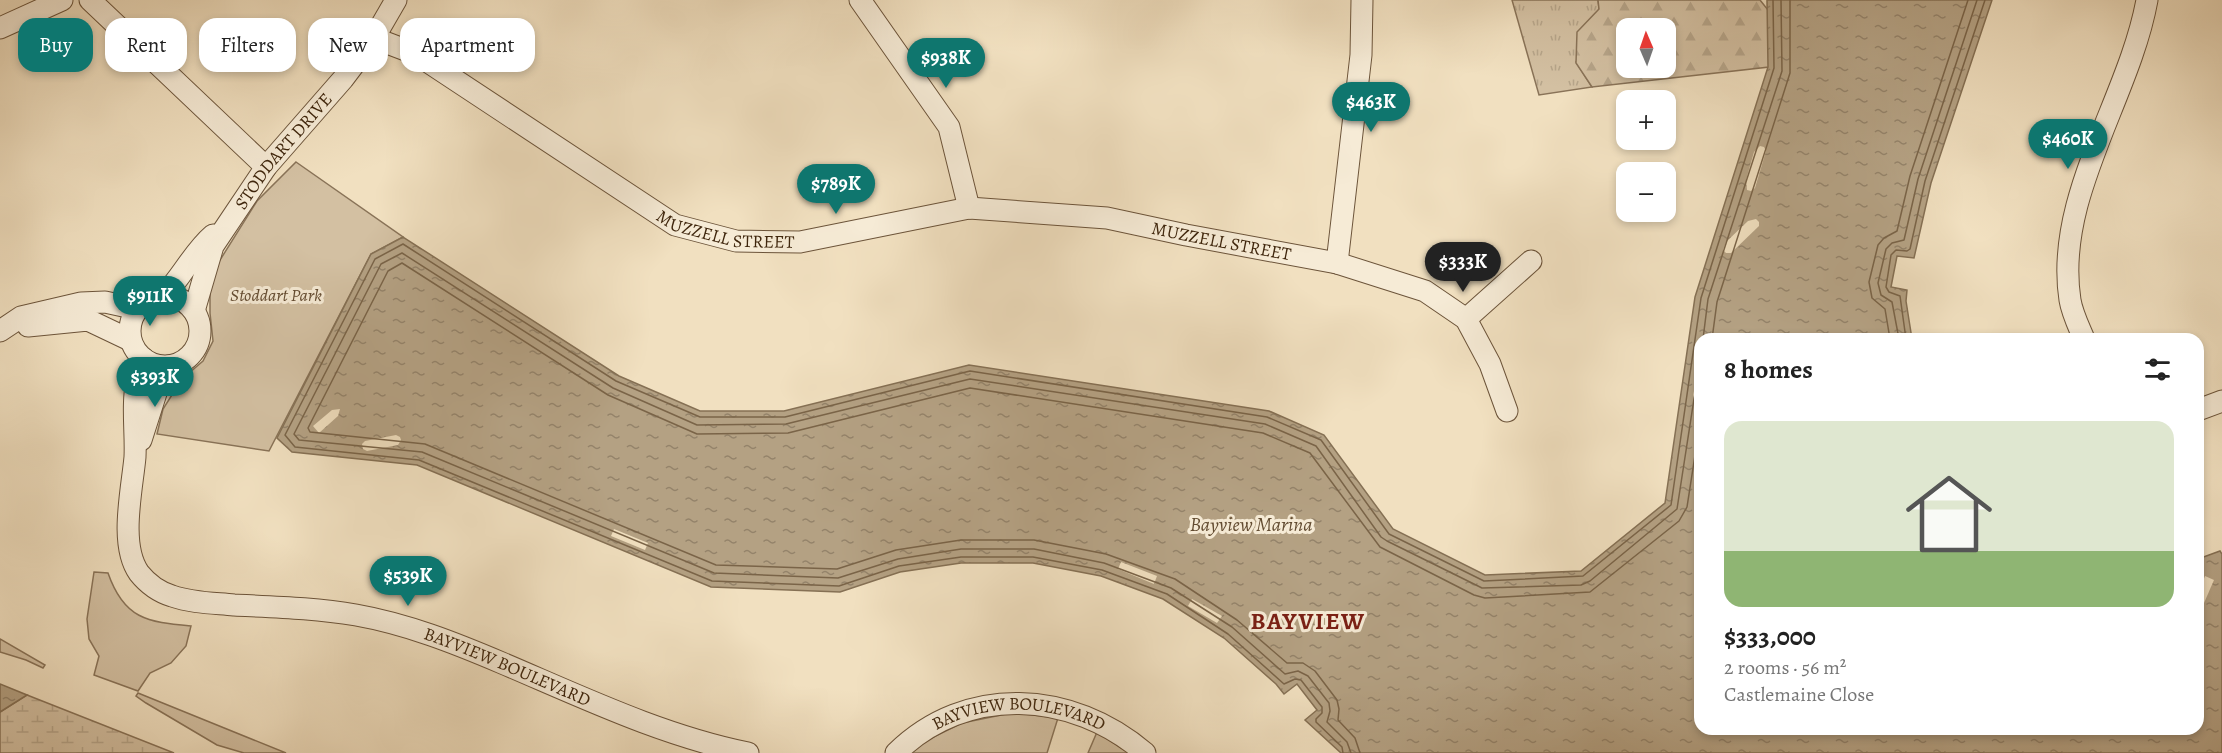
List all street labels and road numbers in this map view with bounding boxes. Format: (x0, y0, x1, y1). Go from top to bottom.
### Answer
street label: STODDART DRIVE (229, 88, 338, 214)
street label: MUZZELL STREET (652, 204, 795, 254)
street label: MUZZELL STREET (1150, 216, 1293, 266)
street label: BAYVIEW BOULEVARD (421, 622, 595, 712)
street label: BAYVIEW BOULEVARD (931, 718, 1109, 740)

